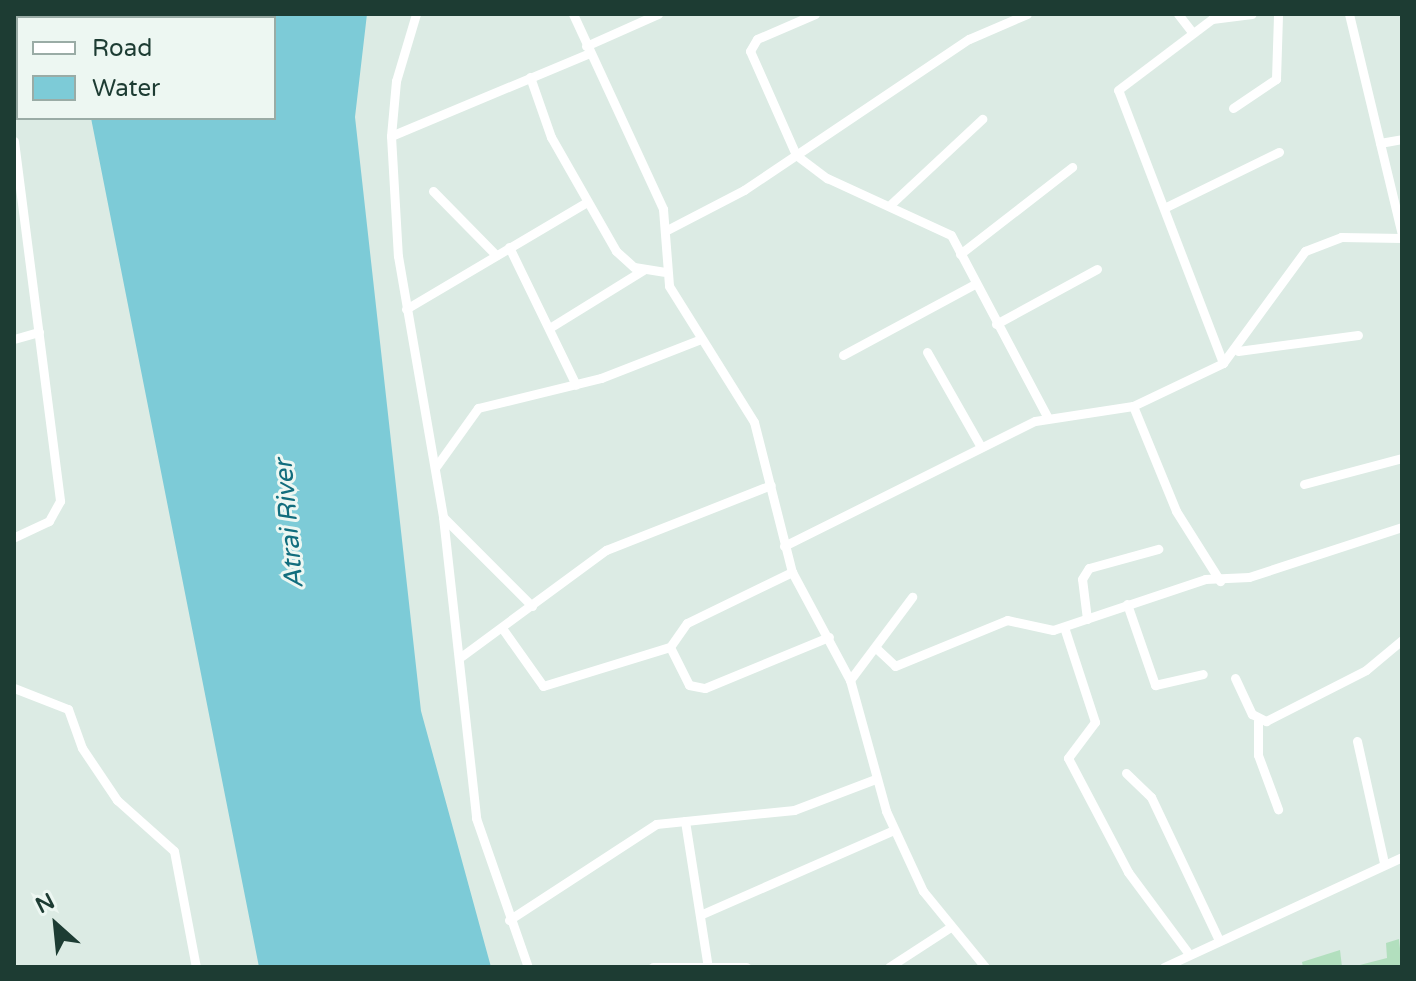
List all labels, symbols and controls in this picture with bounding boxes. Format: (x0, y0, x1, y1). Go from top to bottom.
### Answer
legend (16, 16, 276, 120)
text: Road (92, 34, 152, 63)
text: Water (92, 74, 160, 103)
water label: Atrai River (268, 458, 310, 590)
north arrow (16, 885, 96, 965)
text: N (31, 888, 59, 919)

